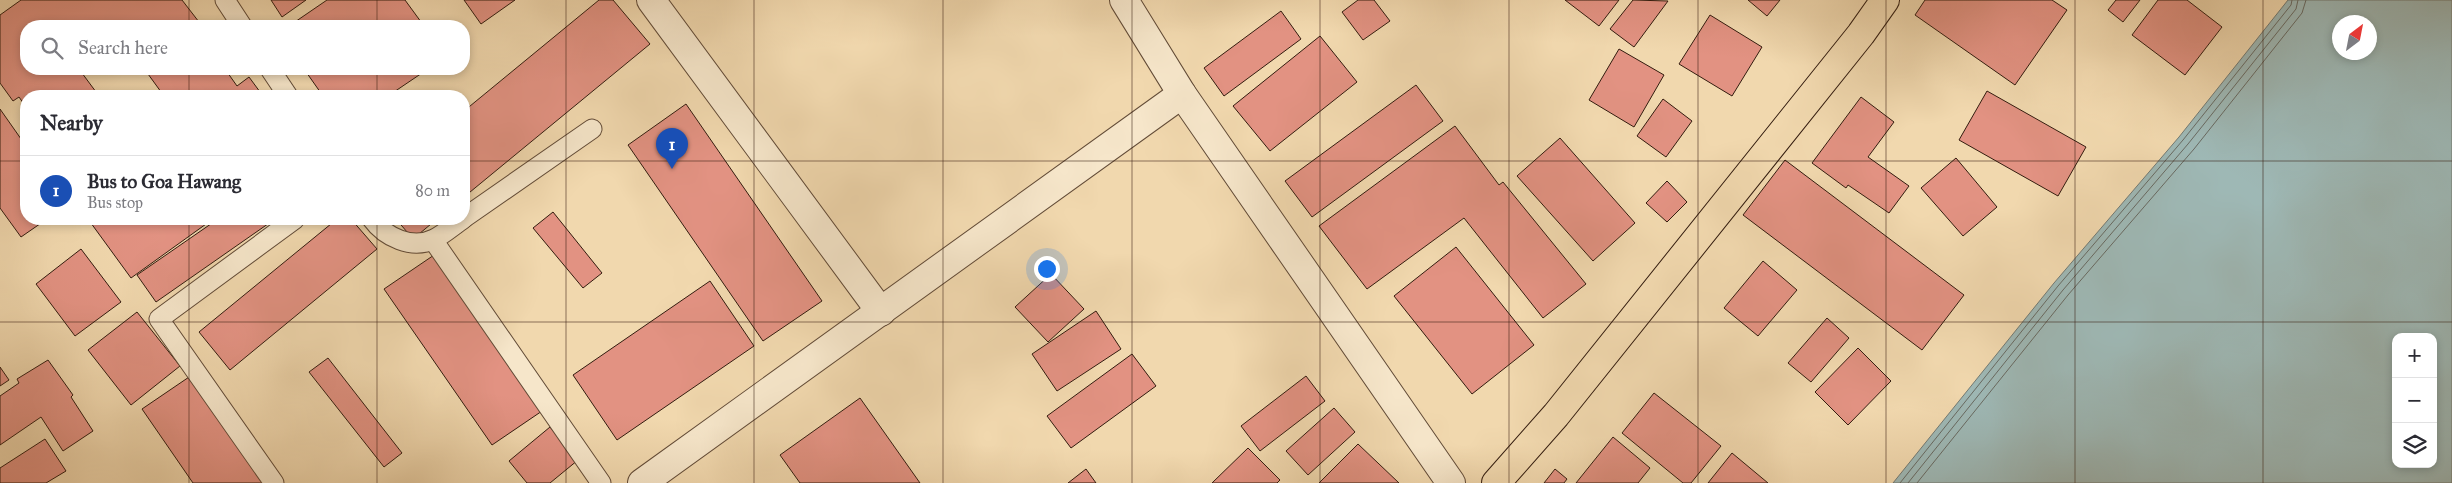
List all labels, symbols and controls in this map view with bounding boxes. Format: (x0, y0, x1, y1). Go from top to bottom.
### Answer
north arrow (2332, 15, 2377, 60)
search box (20, 20, 470, 75)
icon: search (38, 34, 66, 62)
text: Search here (78, 36, 168, 59)
text: Nearby (40, 110, 103, 136)
pin: 1 (656, 128, 688, 169)
text: Bus to Goa Hawang (87, 170, 241, 193)
text: 1 (53, 181, 59, 200)
text: 80 m (415, 181, 450, 200)
text: Bus stop (87, 193, 143, 212)
your location (1034, 256, 1060, 282)
map controls (2392, 333, 2437, 468)
button: + (2392, 333, 2437, 378)
button: − (2392, 378, 2437, 423)
button: layers (2392, 423, 2437, 468)

